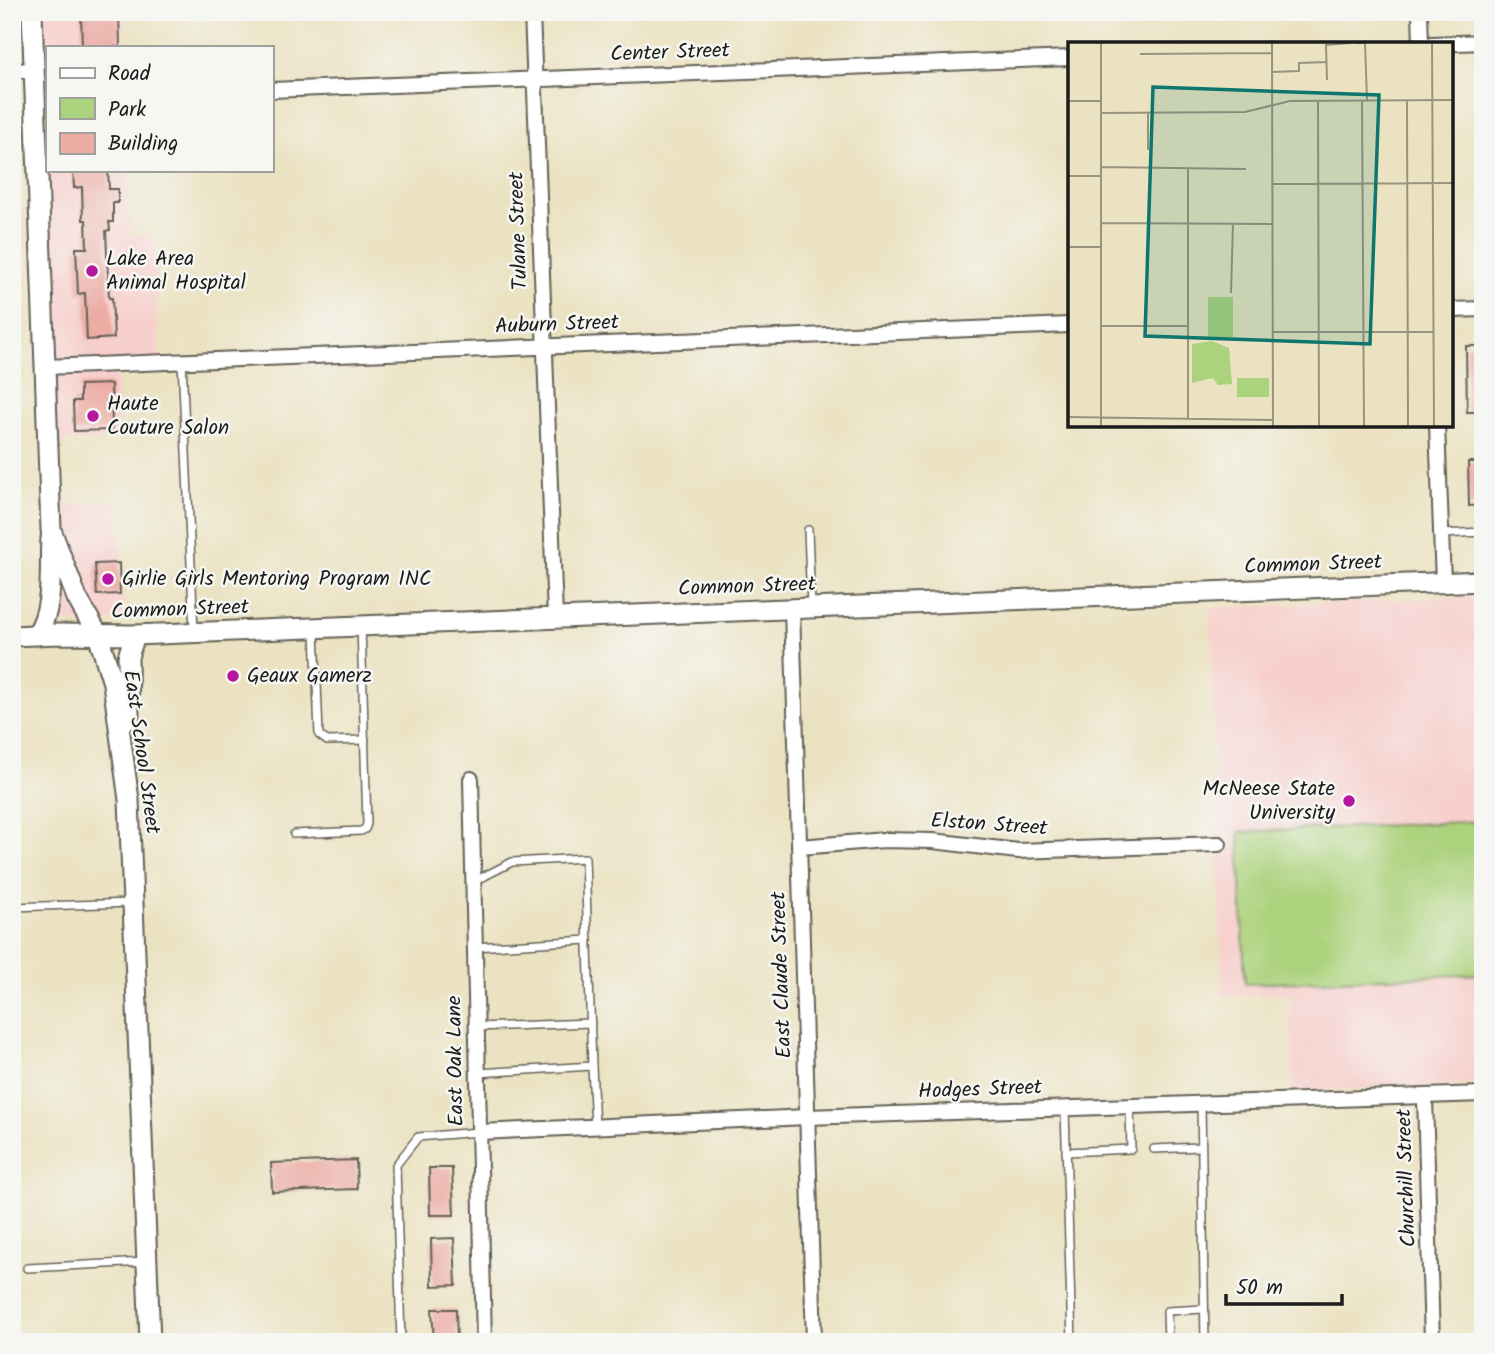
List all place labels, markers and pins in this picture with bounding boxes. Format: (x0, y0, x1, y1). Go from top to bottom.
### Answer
place label: Lake Area Animal Hospital (106, 243, 246, 300)
marker: Lake Area Animal Hospital (84, 263, 100, 279)
place label: Haute Couture Salon (107, 388, 229, 445)
marker: Haute Couture Salon (85, 408, 101, 424)
place label: Girlie Girls Mentoring Program INC (122, 563, 432, 596)
marker: Girlie Girls Mentoring Program INC (100, 571, 116, 587)
place label: Geaux Gamerz (247, 660, 372, 693)
marker: Geaux Gamerz (225, 668, 241, 684)
place label: McNeese State University (1202, 773, 1336, 830)
marker: McNeese State University (1341, 793, 1357, 809)

